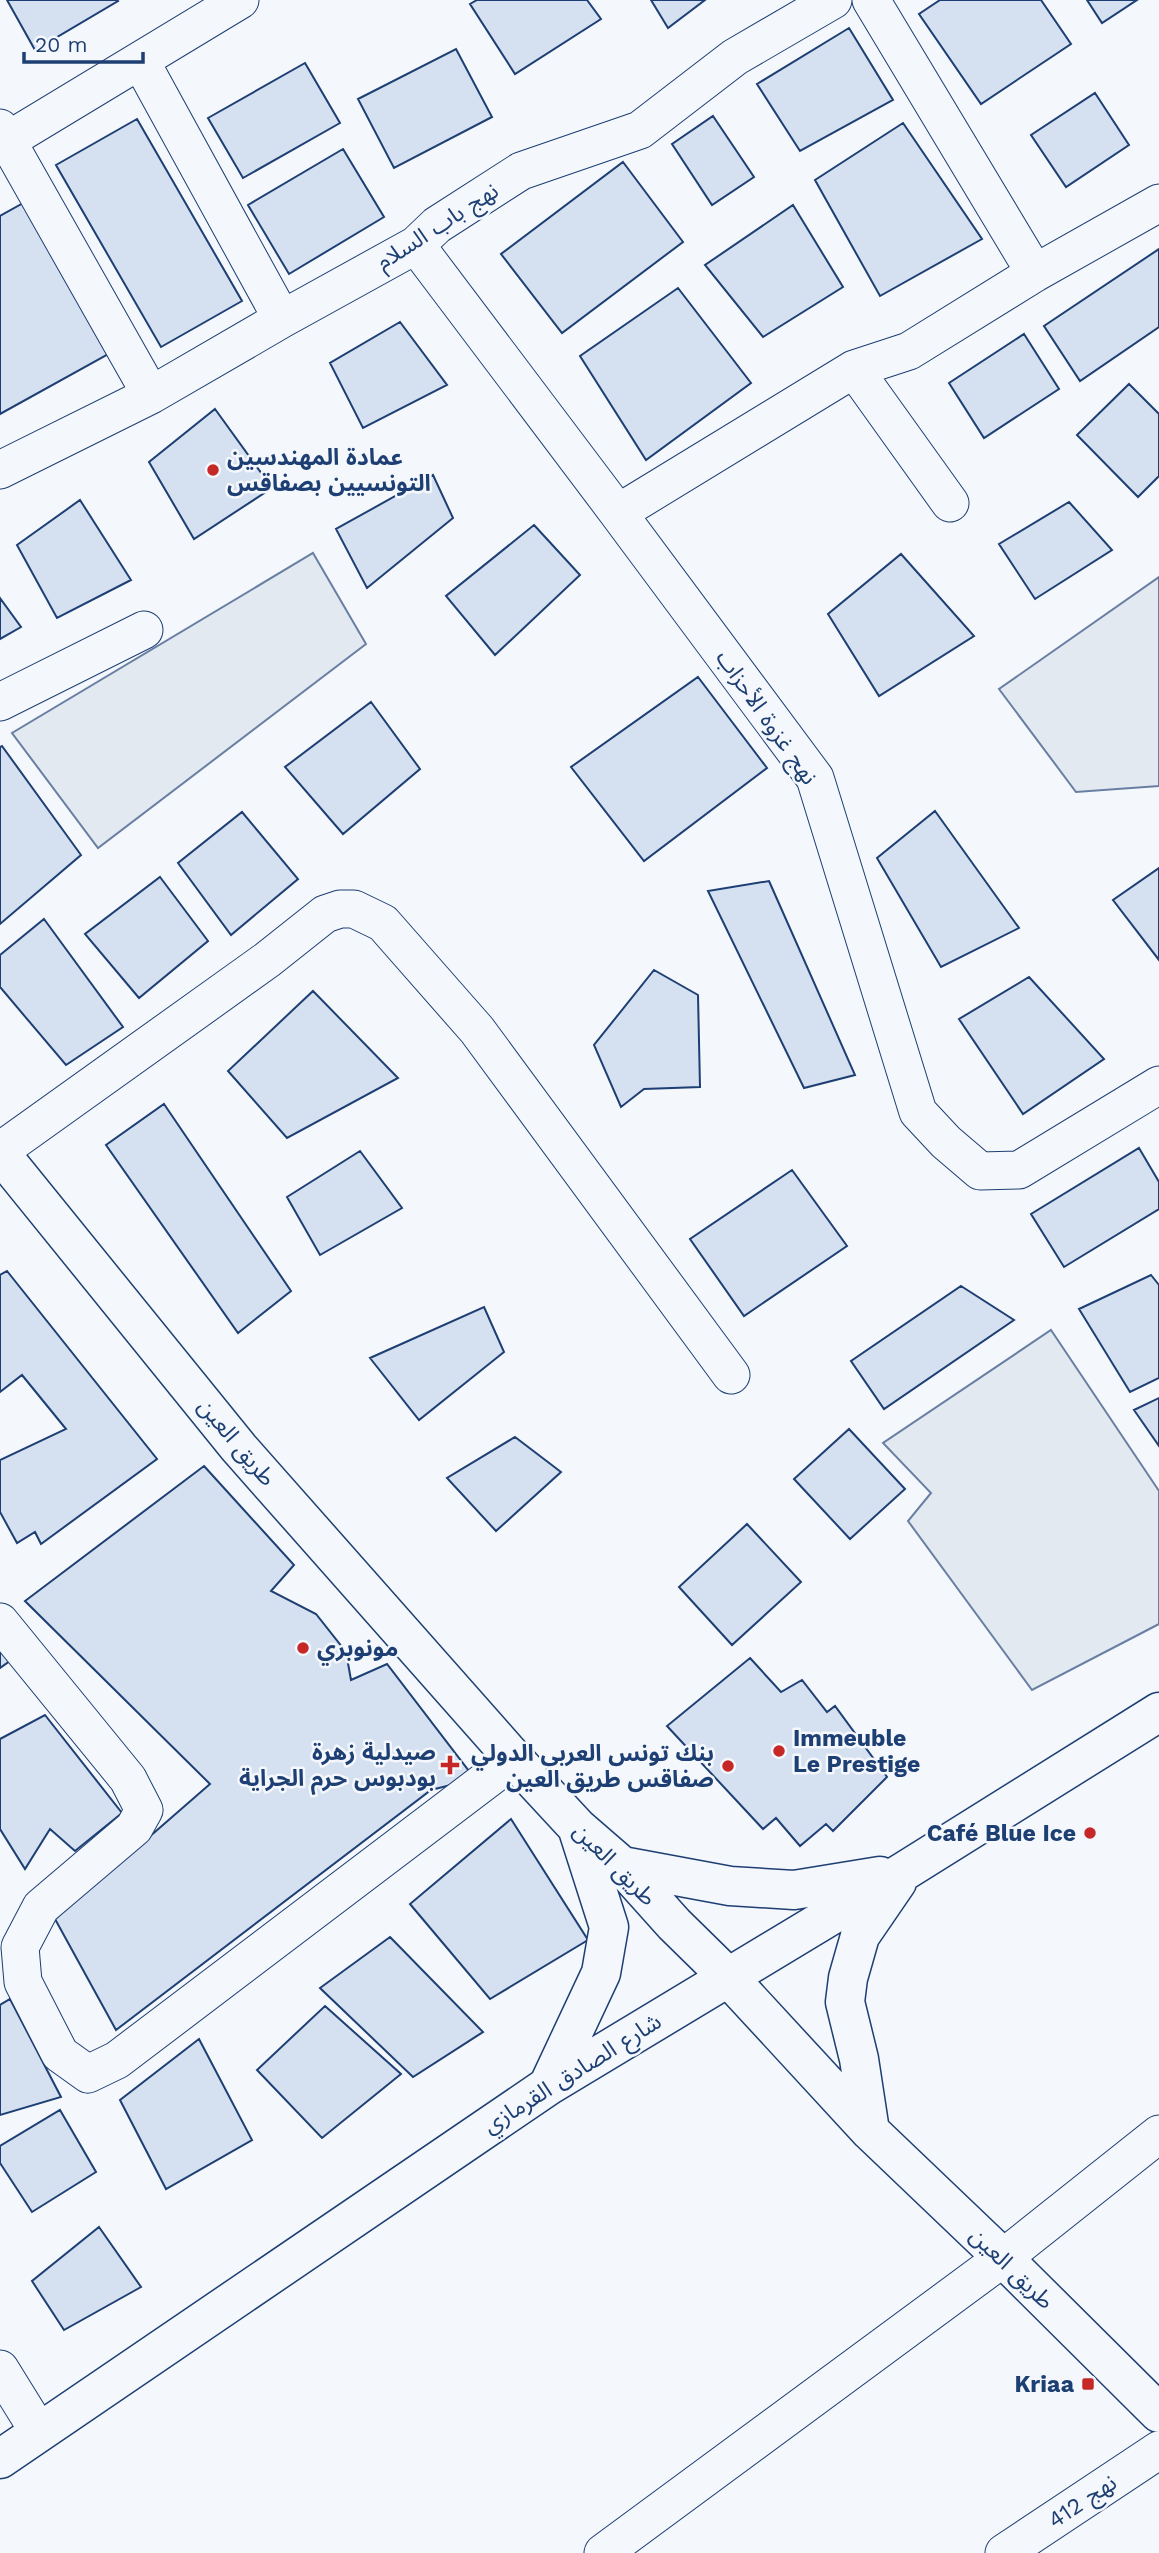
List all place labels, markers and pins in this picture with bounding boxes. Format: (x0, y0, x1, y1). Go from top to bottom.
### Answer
place label: عمادة المهندسين التونسيين بصفاقس (227, 444, 431, 497)
marker: عمادة المهندسين التونسيين بصفاقس (205, 462, 221, 478)
place label: مونوبري (317, 1635, 398, 1666)
marker: مونوبري (295, 1640, 311, 1656)
place label: Immeuble Le Prestige (793, 1725, 920, 1778)
place label: صيدلية زهرة بودبوس حرم الجراية (239, 1739, 436, 1796)
place label: بنك تونس العربي الدولي صفاقس طريق العين (471, 1740, 714, 1794)
marker: Immeuble Le Prestige (771, 1743, 787, 1759)
marker: صيدلية زهرة بودبوس حرم الجراية (442, 1757, 458, 1773)
marker: بنك تونس العربي الدولي صفاقس طريق العين (720, 1758, 736, 1774)
place label: Café Blue Ice (927, 1820, 1076, 1847)
marker: Café Blue Ice (1082, 1825, 1098, 1841)
place label: Kriaa (1014, 2371, 1075, 2398)
marker: Kriaa (1080, 2376, 1096, 2392)

